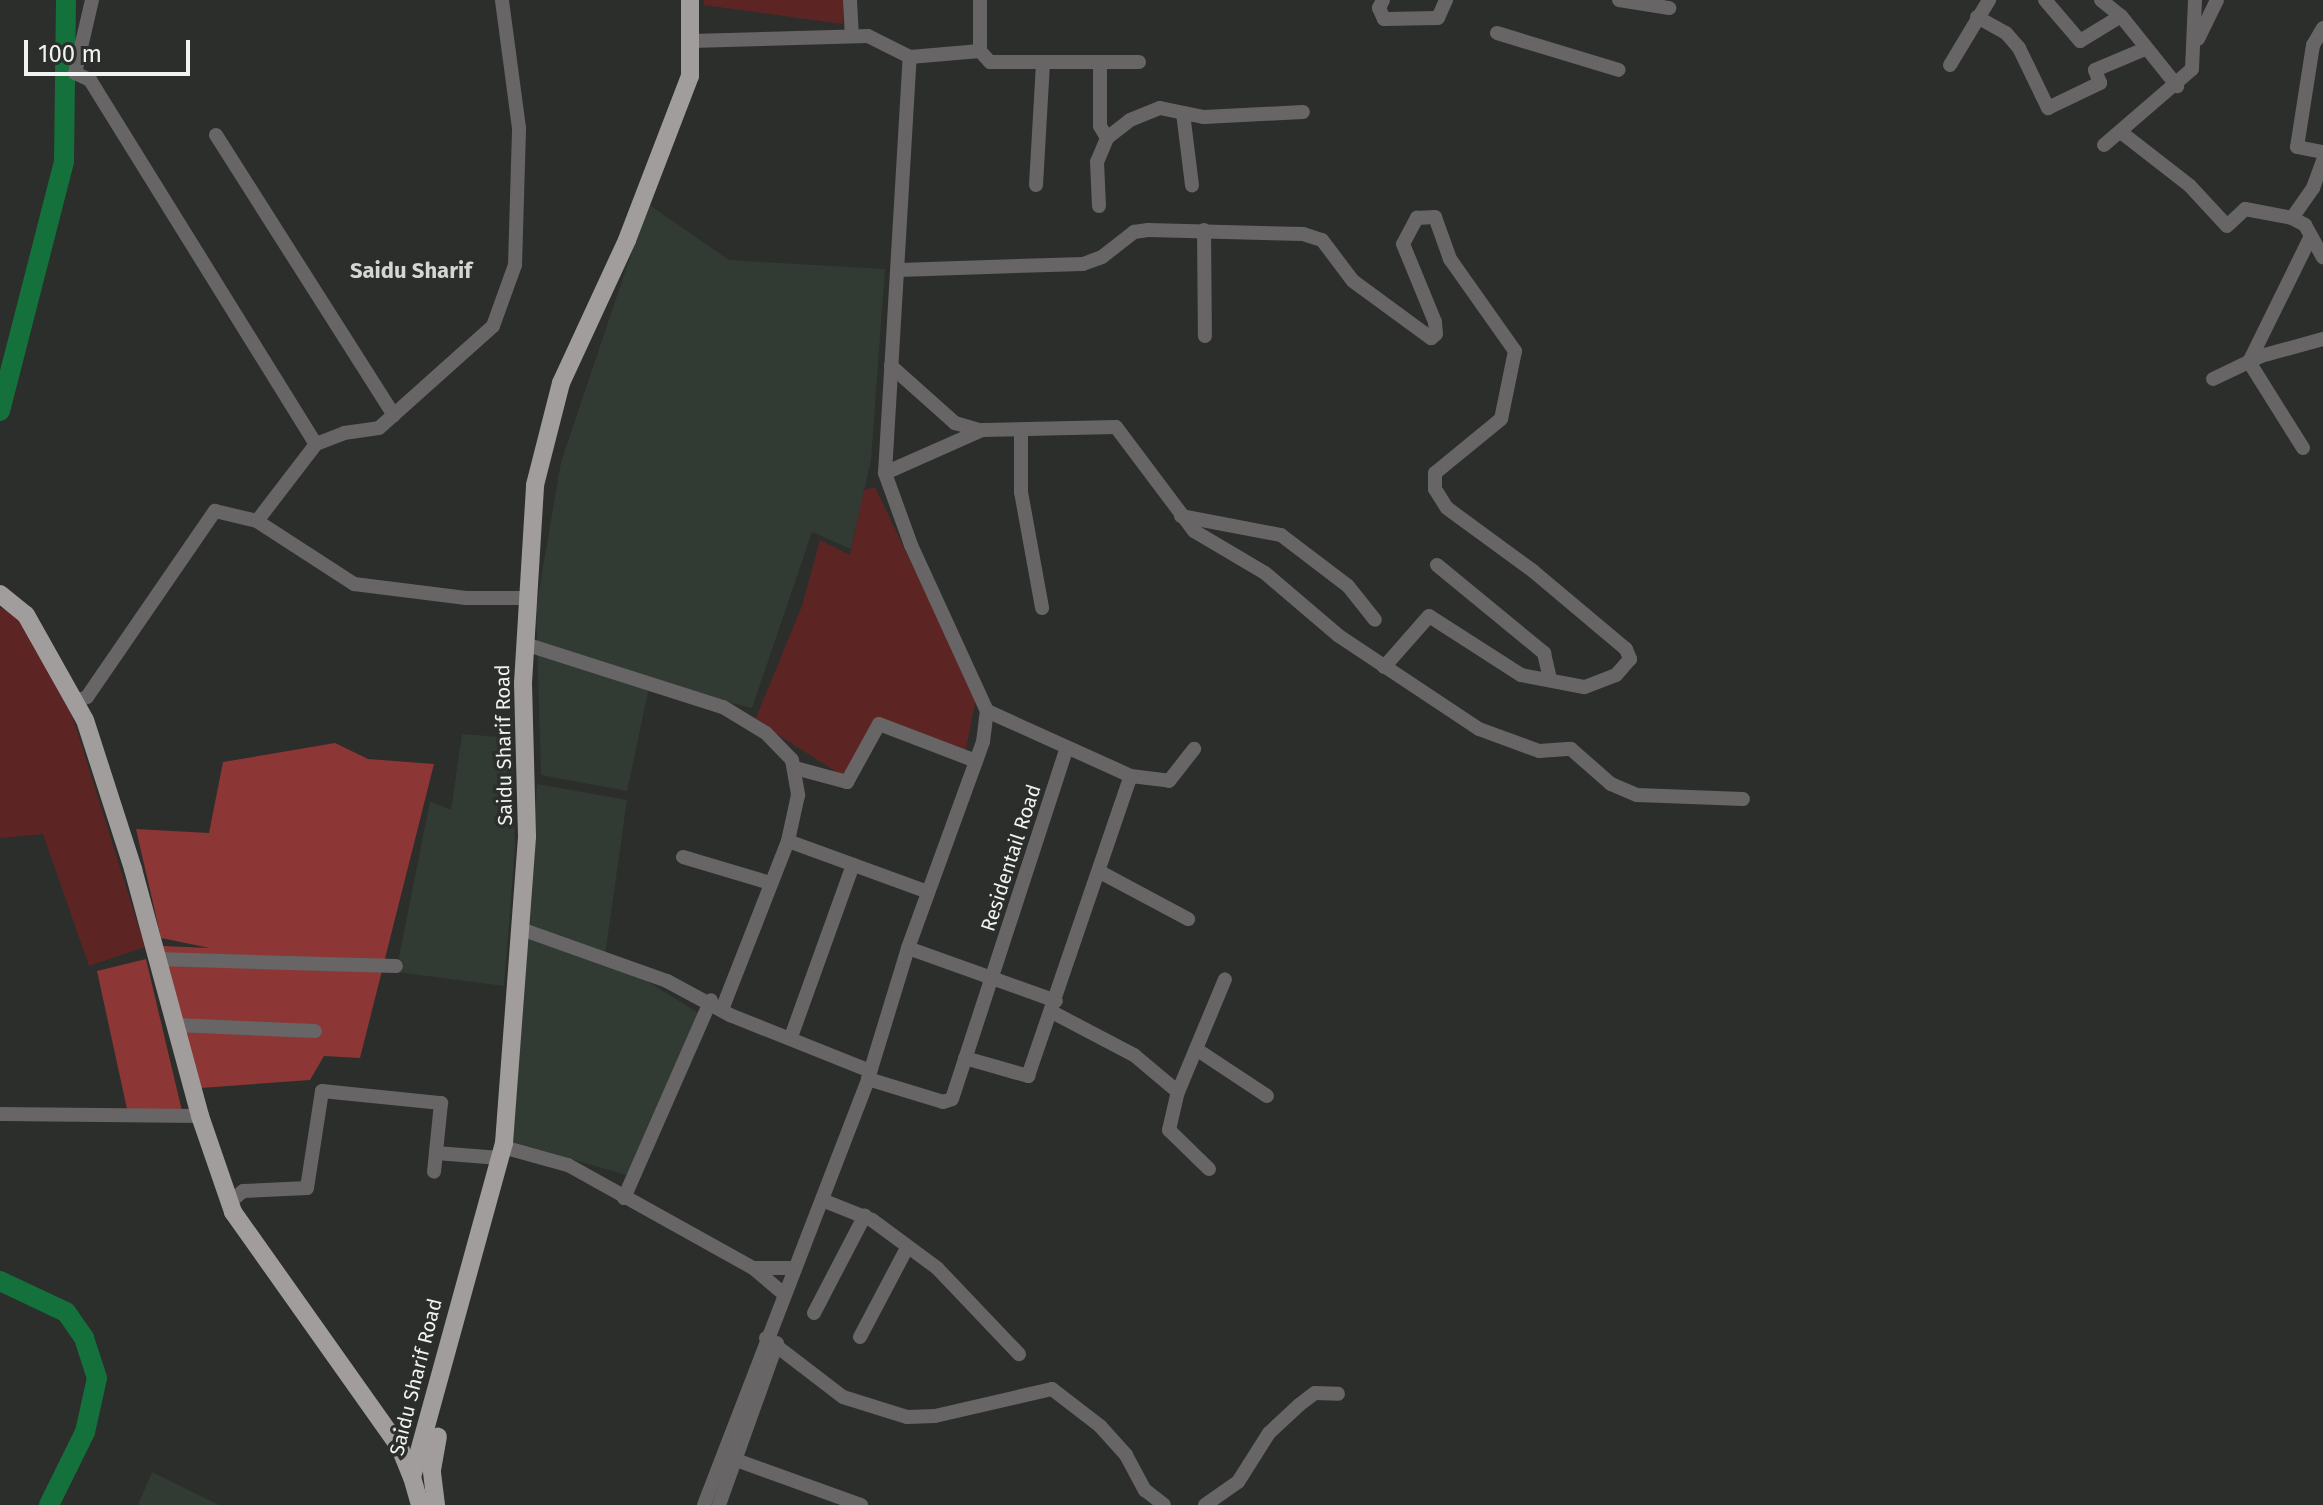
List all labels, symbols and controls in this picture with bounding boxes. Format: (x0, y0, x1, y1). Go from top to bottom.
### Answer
scale bar (28, 24, 194, 74)
text: 100 m (38, 40, 102, 68)
district label: Saidu Sharif (350, 258, 472, 284)
street label: Saidu Sharif Road (491, 664, 517, 826)
street label: Residentail Road (976, 781, 1046, 935)
street label: Saidu Sharif Road (385, 1296, 447, 1458)

